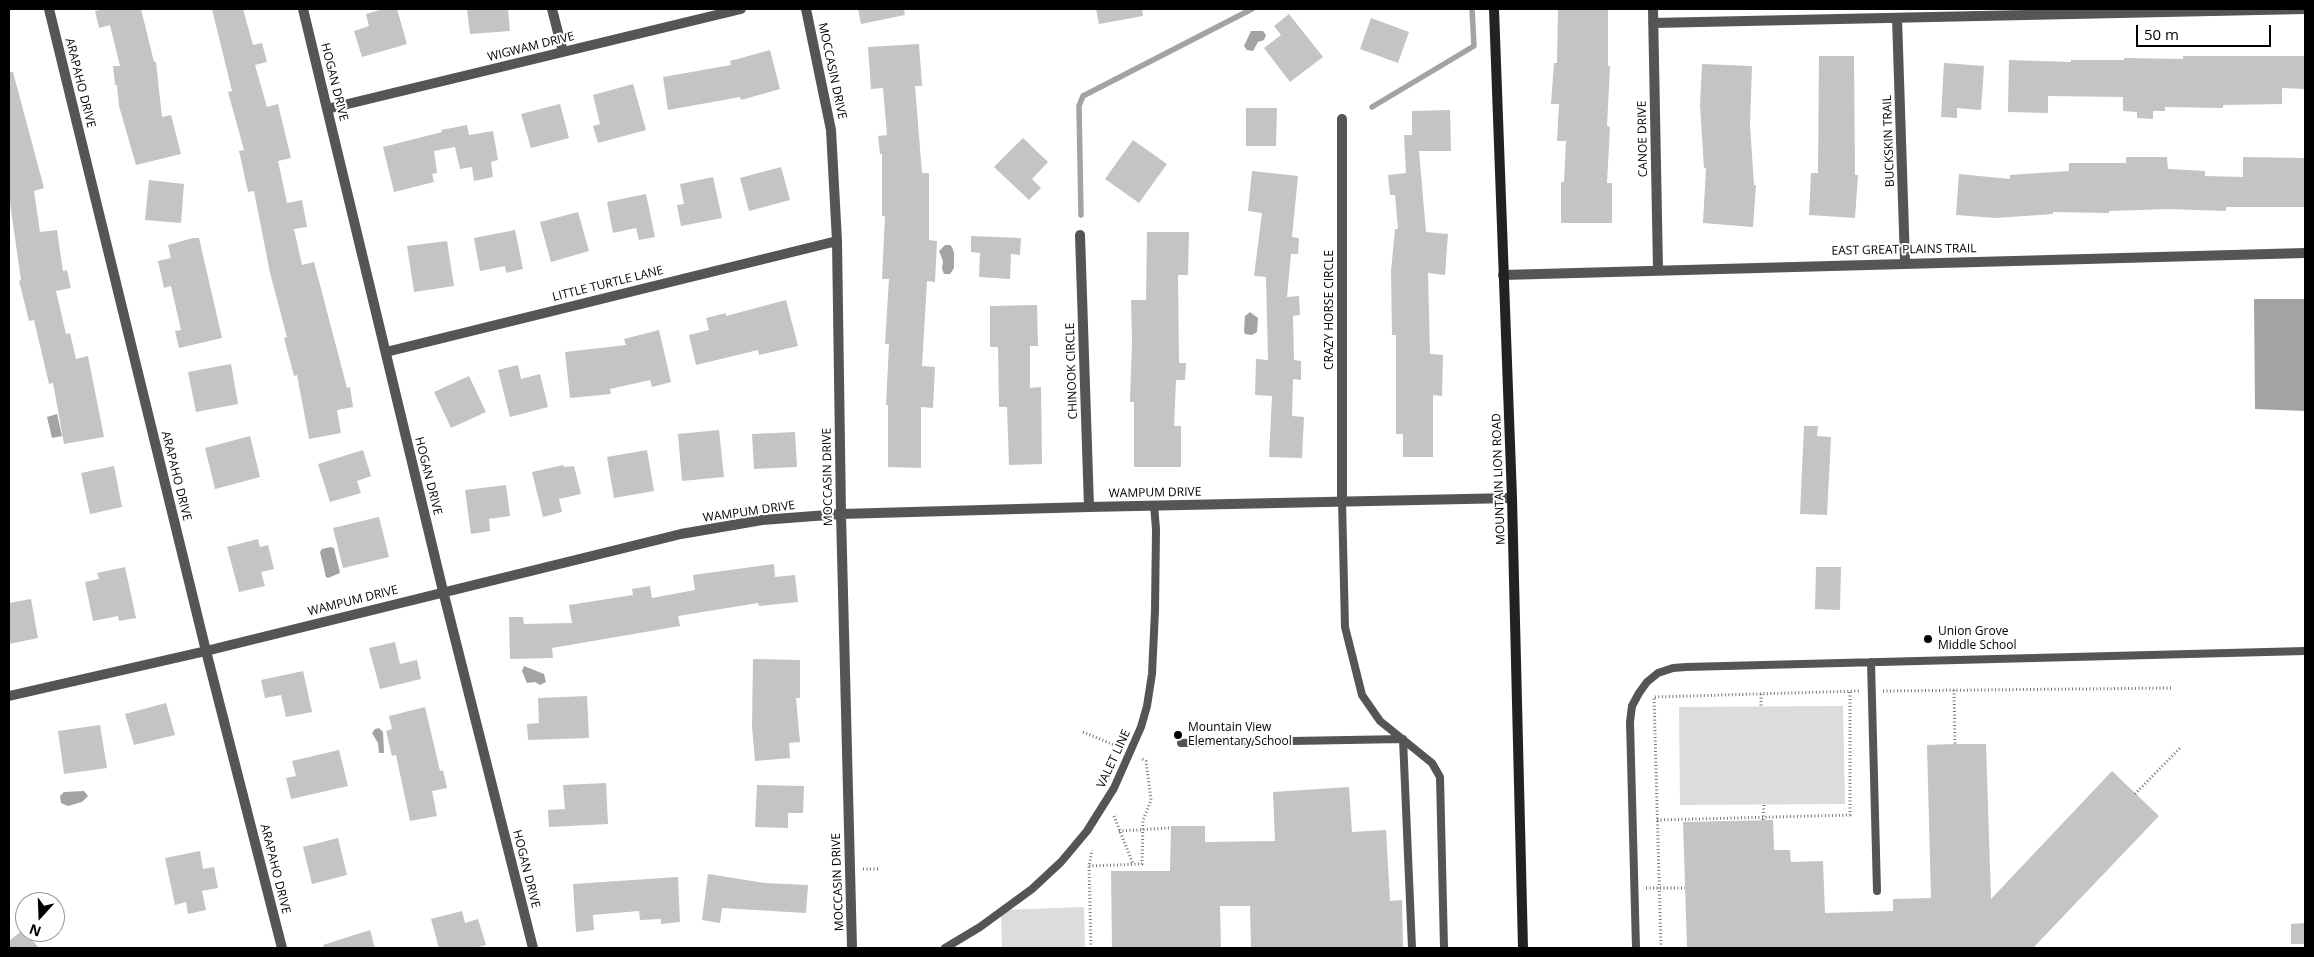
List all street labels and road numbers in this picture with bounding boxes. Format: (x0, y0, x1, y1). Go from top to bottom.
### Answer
street label: MOCCASIN DRIVE (815, 21, 849, 121)
street label: WIGWAM DRIVE (486, 29, 576, 65)
street label: ARAPAHO DRIVE (62, 37, 98, 129)
street label: HOGAN DRIVE (317, 41, 351, 123)
street label: BUCKSKIN TRAIL (1880, 95, 1898, 187)
street label: CANOE DRIVE (1635, 101, 1651, 177)
street label: EAST GREAT PLAINS TRAIL (1831, 242, 1977, 258)
street label: CRAZY HORSE CIRCLE (1323, 250, 1337, 370)
street label: LITTLE TURTLE LANE (551, 263, 665, 305)
street label: CHINOOK CIRCLE (1063, 322, 1081, 420)
street label: MOUNTAIN LION ROAD (1490, 413, 1508, 545)
street label: MOCCASIN DRIVE (820, 428, 836, 526)
street label: ARAPAHO DRIVE (158, 430, 194, 522)
street label: HOGAN DRIVE (411, 435, 445, 517)
street label: WAMPUM DRIVE (1109, 485, 1201, 501)
street label: WAMPUM DRIVE (702, 498, 796, 526)
street label: WAMPUM DRIVE (306, 583, 400, 619)
street label: VALET LINE (1094, 728, 1134, 790)
street label: ARAPAHO DRIVE (257, 823, 293, 915)
street label: HOGAN DRIVE (509, 828, 543, 910)
street label: MOCCASIN DRIVE (829, 833, 847, 931)

